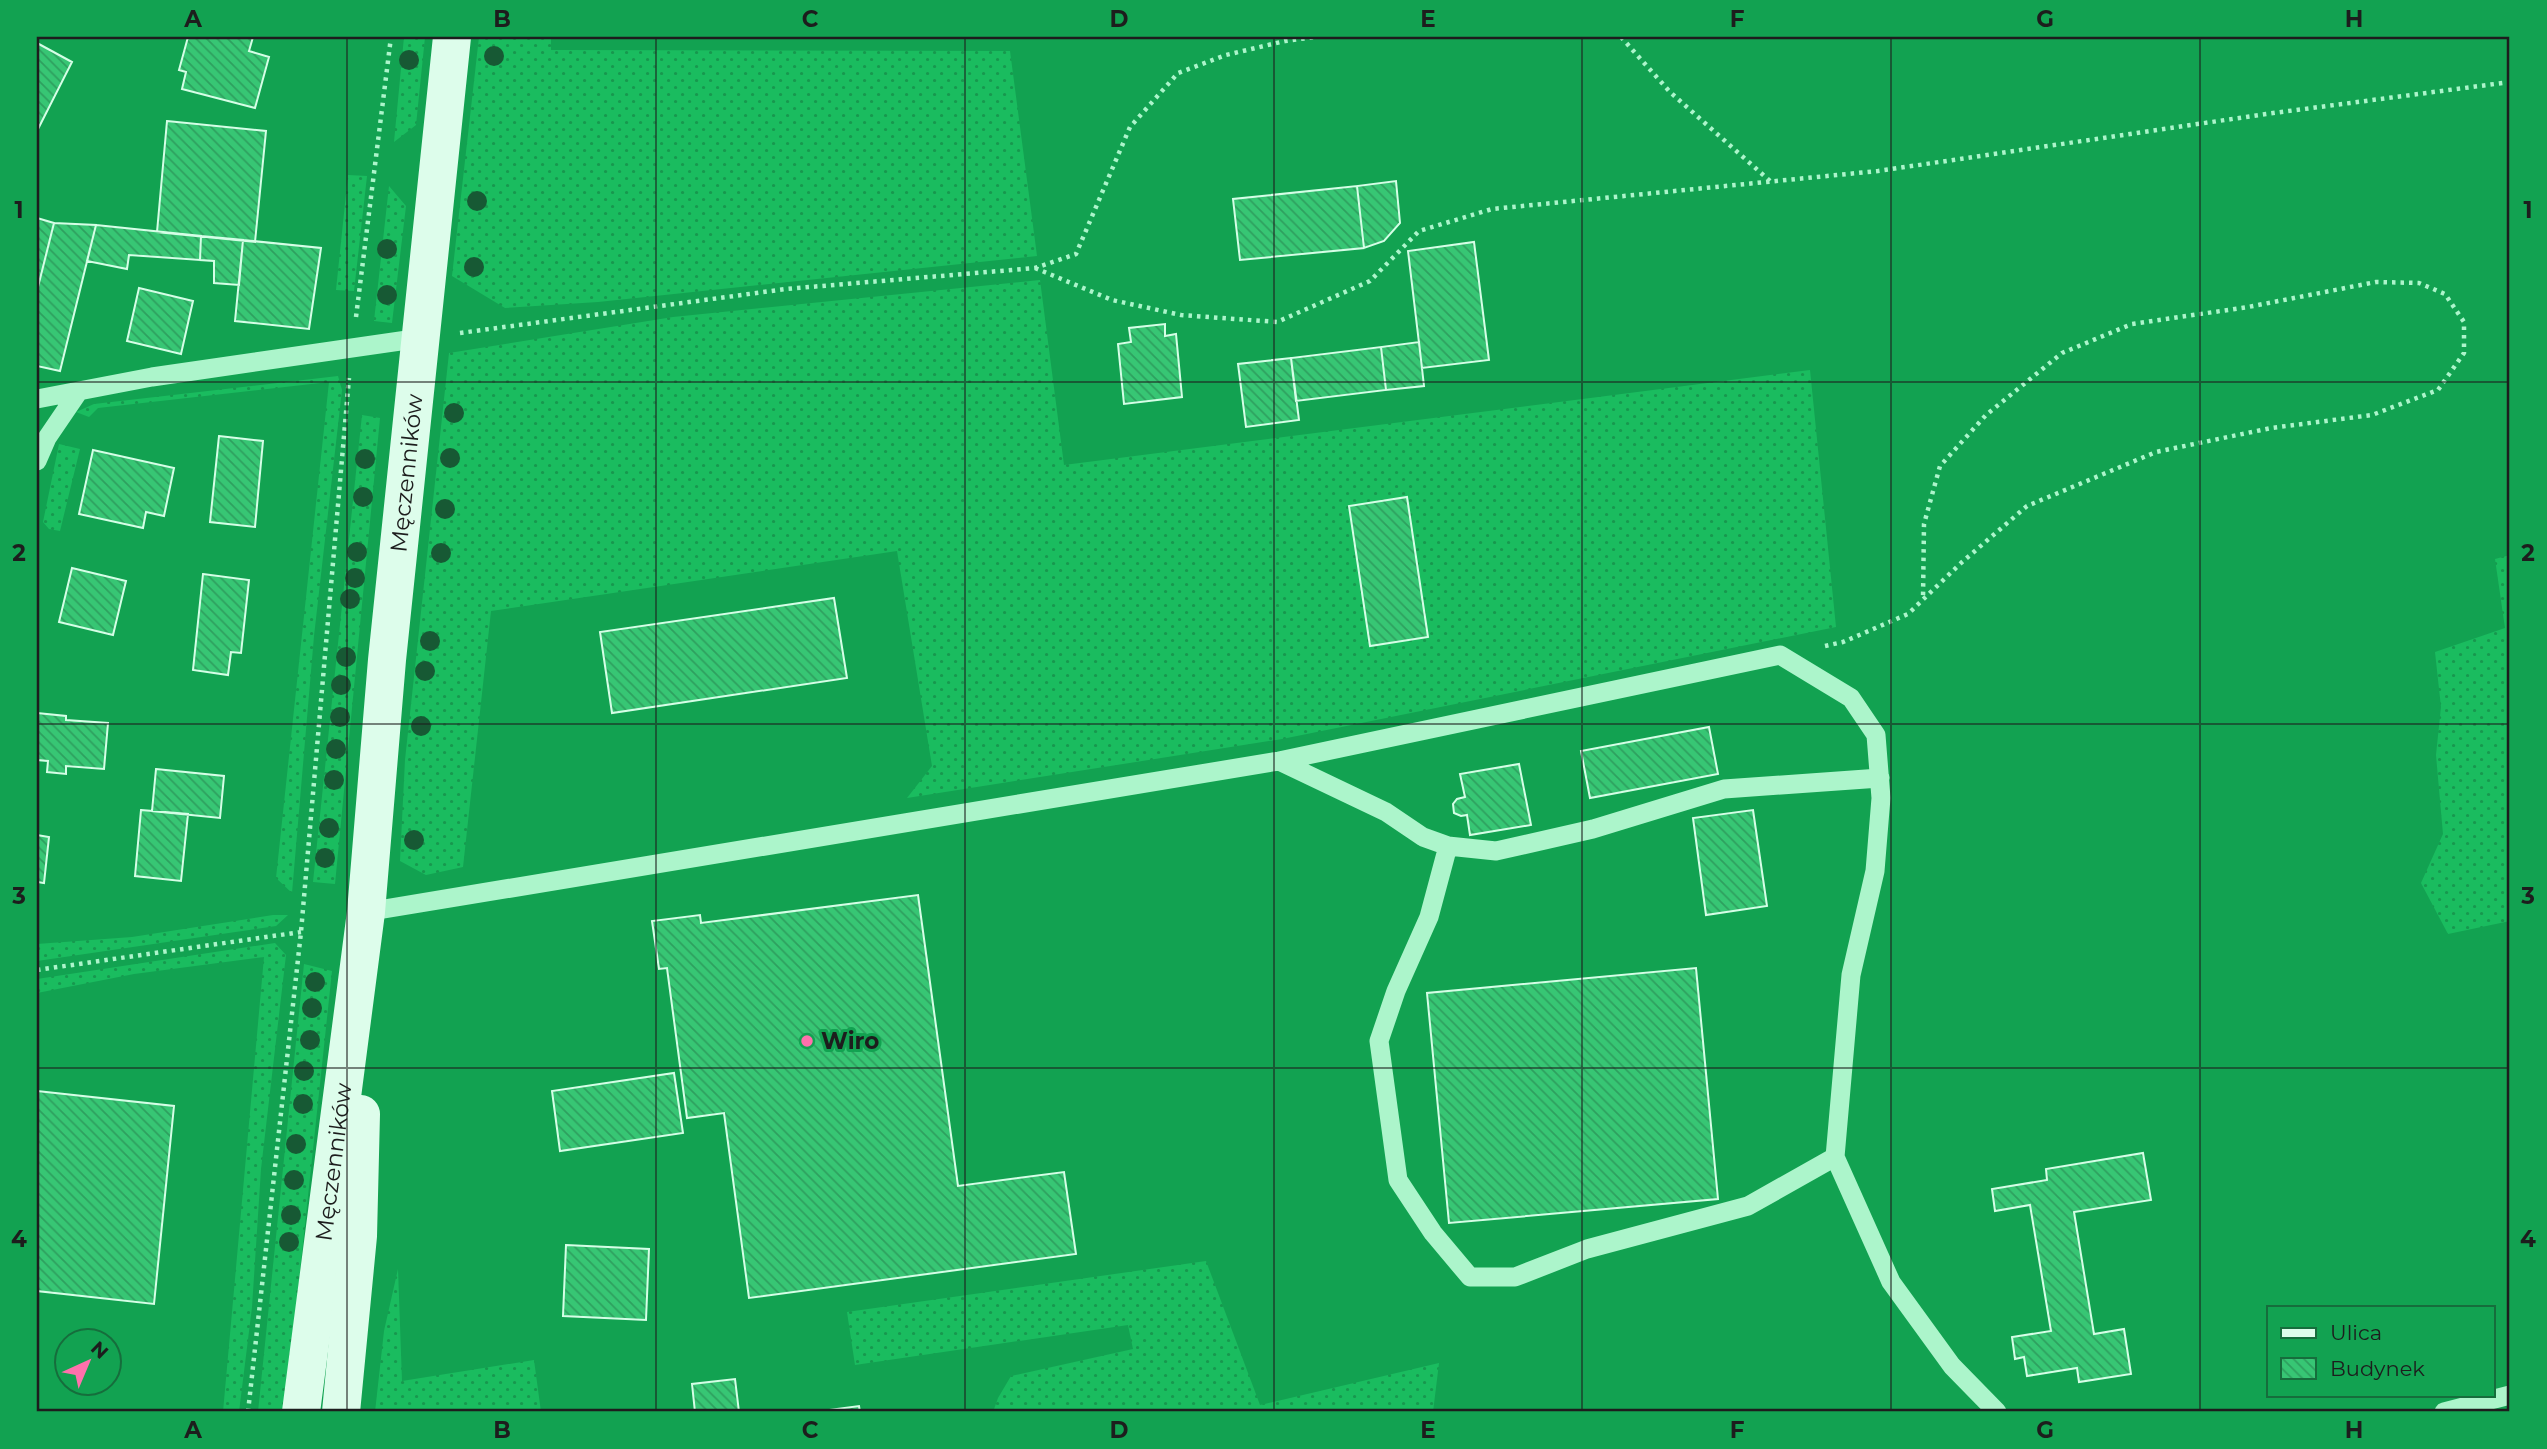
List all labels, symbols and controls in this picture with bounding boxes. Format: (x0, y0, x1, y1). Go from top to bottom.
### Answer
text: A (183, 5, 202, 33)
text: B (493, 5, 511, 33)
text: C (802, 5, 819, 33)
text: D (1110, 5, 1129, 33)
text: E (1420, 5, 1436, 33)
text: F (1730, 5, 1745, 33)
text: G (2036, 5, 2054, 33)
text: H (2345, 5, 2363, 33)
text: 1 (14, 196, 24, 224)
text: 1 (2523, 196, 2533, 224)
street label: Męczenników (384, 392, 429, 554)
text: 2 (12, 539, 26, 567)
text: 2 (2521, 539, 2535, 567)
text: 3 (11, 882, 26, 910)
text: 3 (2520, 882, 2535, 910)
place label: Wiro (821, 1027, 879, 1055)
marker: Wiro (799, 1033, 815, 1049)
street label: Męczenników (309, 1081, 358, 1243)
text: 4 (11, 1225, 27, 1253)
text: 4 (2520, 1225, 2536, 1253)
legend (2267, 1306, 2494, 1396)
text: Ulica (2330, 1320, 2382, 1345)
north arrow (52, 1326, 122, 1396)
text: N (86, 1337, 113, 1364)
text: Budynek (2330, 1356, 2425, 1381)
text: A (183, 1416, 202, 1444)
text: B (493, 1416, 511, 1444)
text: C (802, 1416, 819, 1444)
text: D (1110, 1416, 1129, 1444)
text: E (1420, 1416, 1436, 1444)
text: F (1730, 1416, 1745, 1444)
text: G (2036, 1416, 2054, 1444)
text: H (2345, 1416, 2363, 1444)

